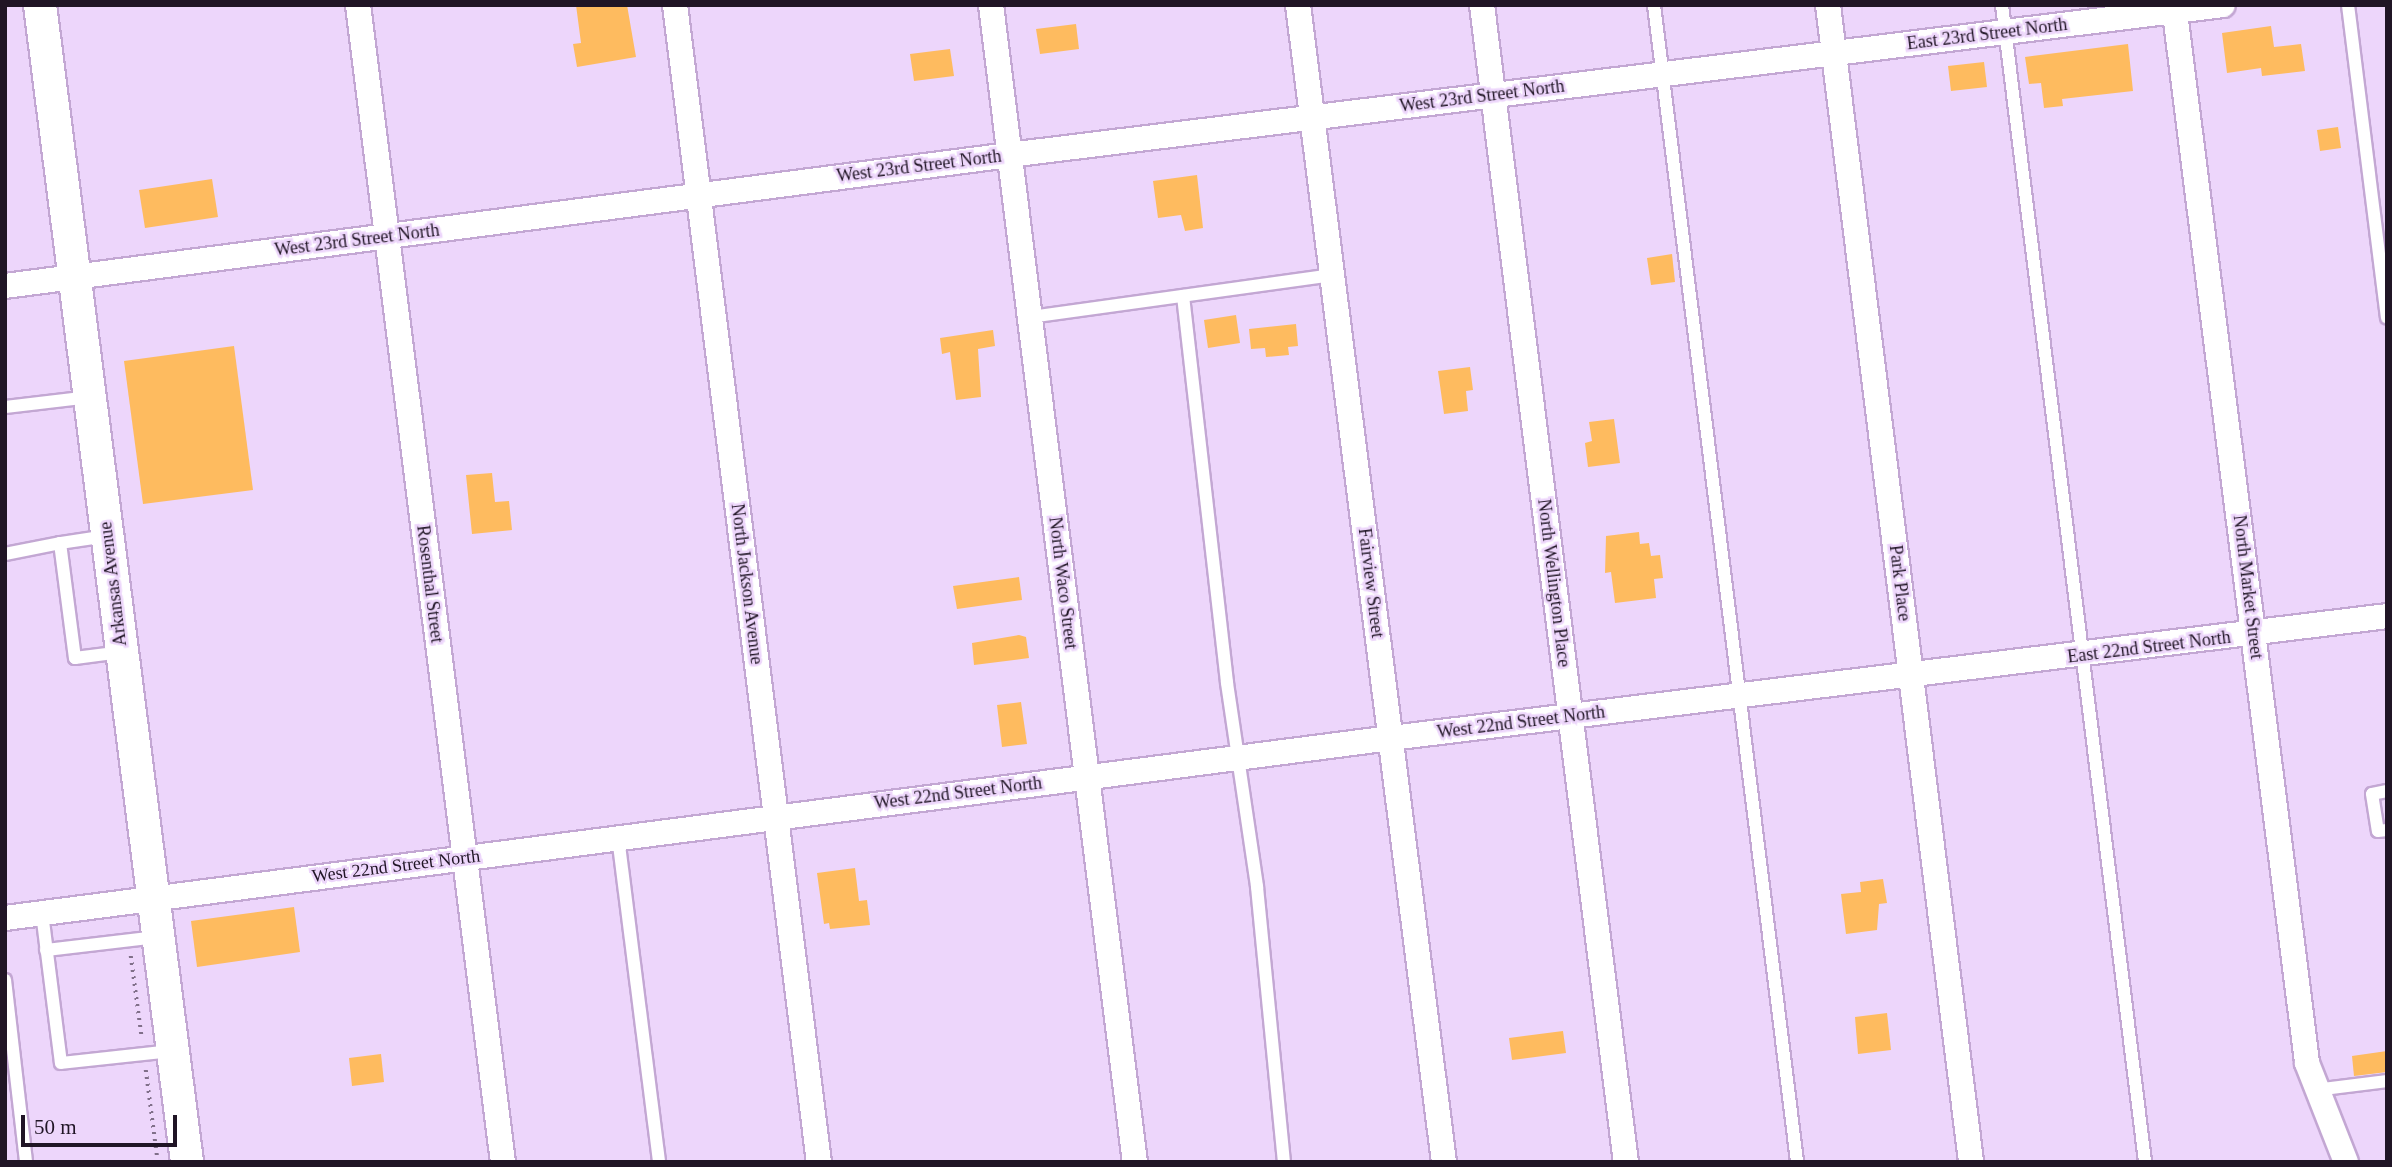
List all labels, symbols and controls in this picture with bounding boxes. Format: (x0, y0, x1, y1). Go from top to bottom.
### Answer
street label: East 23rd Street North (1906, 13, 2068, 55)
street label: West 23rd Street North (1398, 75, 1566, 117)
street label: West 23rd Street North (835, 145, 1003, 187)
street label: West 23rd Street North (273, 219, 441, 261)
street label: North Wellington Place (1533, 498, 1575, 668)
street label: North Jackson Avenue (726, 502, 768, 666)
street label: North Market Street (2228, 514, 2268, 660)
street label: North Waco Street (1044, 515, 1082, 651)
street label: Arkansas Avenue (95, 520, 131, 648)
street label: Rosenthal Street (412, 524, 448, 644)
street label: Fairview Street (1354, 527, 1388, 639)
street label: Park Place (1885, 544, 1915, 622)
street label: East 22nd Street North (2066, 626, 2232, 668)
street label: West 22nd Street North (1436, 701, 1606, 743)
street label: West 22nd Street North (873, 772, 1043, 814)
street label: West 22nd Street North (311, 845, 481, 887)
scale bar (24, 1100, 180, 1144)
text: 50 m (34, 1115, 77, 1139)

